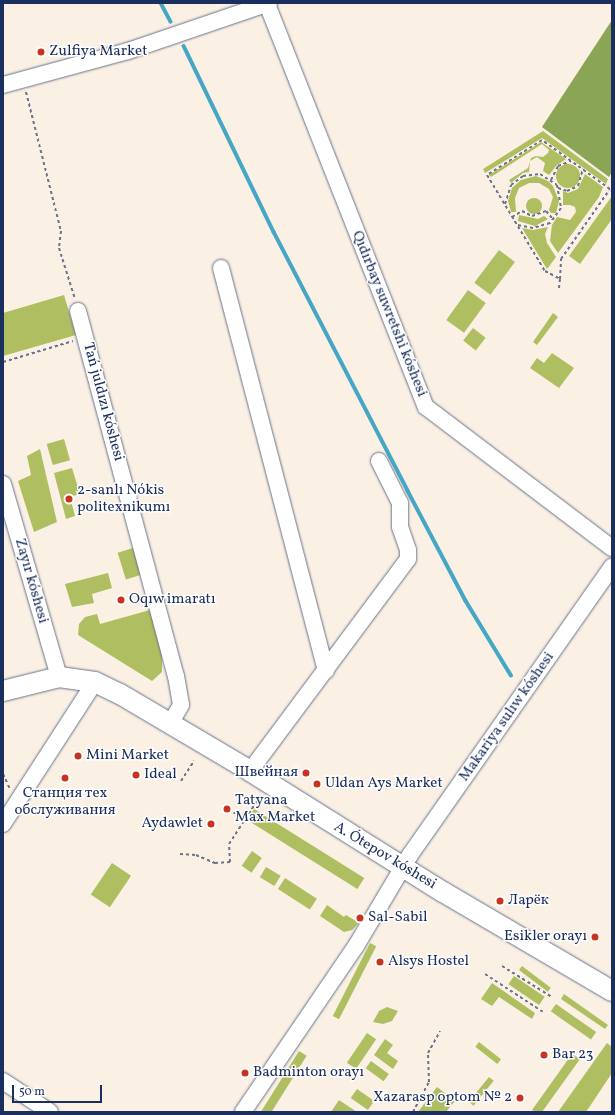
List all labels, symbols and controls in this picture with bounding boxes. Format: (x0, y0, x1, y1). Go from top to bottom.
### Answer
place label: Zulfiya Market (49, 43, 147, 61)
marker: Zulfiya Market (36, 47, 46, 57)
street label: Qıdırbay suwretshi kóshesi (347, 228, 431, 400)
street label: Tań juldızı kóshesi (79, 341, 127, 463)
place label: 2-sanlı Nókis politexnikumı (77, 481, 170, 516)
marker: 2-sanlı Nókis politexnikumı (64, 494, 74, 504)
street label: Zayır kóshesi (10, 536, 52, 626)
place label: Oqıw imaratı (129, 591, 216, 609)
marker: Oqıw imaratı (116, 595, 126, 605)
street label: Makariya sulıw kóshesi (455, 649, 559, 785)
place label: Mini Market (86, 747, 169, 765)
marker: Mini Market (73, 751, 83, 761)
place label: Швейная (235, 764, 298, 782)
place label: Ideal (144, 766, 177, 784)
marker: Швейная (301, 768, 311, 778)
marker: Ideal (131, 770, 141, 780)
marker: Станция тех обслуживания (60, 773, 70, 783)
place label: Uldan Ays Market (325, 775, 443, 793)
marker: Uldan Ays Market (312, 779, 322, 789)
place label: Станция тех обслуживания (15, 784, 115, 819)
place label: Tatyana Max Market (235, 791, 315, 826)
marker: Tatyana Max Market (222, 804, 232, 814)
place label: Aydawlet (141, 815, 203, 833)
street label: A. Ótepov kóshesi (330, 818, 440, 894)
marker: Aydawlet (206, 819, 216, 829)
place label: Ларёк (508, 892, 549, 910)
marker: Ларёк (495, 896, 505, 906)
place label: Sal-Sabil (368, 909, 427, 927)
marker: Sal-Sabil (355, 913, 365, 923)
place label: Esikler orayı (504, 928, 587, 946)
marker: Esikler orayı (590, 932, 600, 942)
place label: Alsys Hostel (388, 953, 469, 971)
marker: Alsys Hostel (375, 957, 385, 967)
place label: Bar 23 (552, 1046, 593, 1064)
marker: Bar 23 (539, 1050, 549, 1060)
place label: Badminton orayı (253, 1064, 364, 1082)
marker: Badminton orayı (240, 1068, 250, 1078)
scale bar (14, 1077, 104, 1103)
text: 50 m (19, 1084, 45, 1100)
place label: Xazarasp optom № 2 (373, 1089, 512, 1107)
marker: Xazarasp optom № 2 (515, 1093, 525, 1103)

